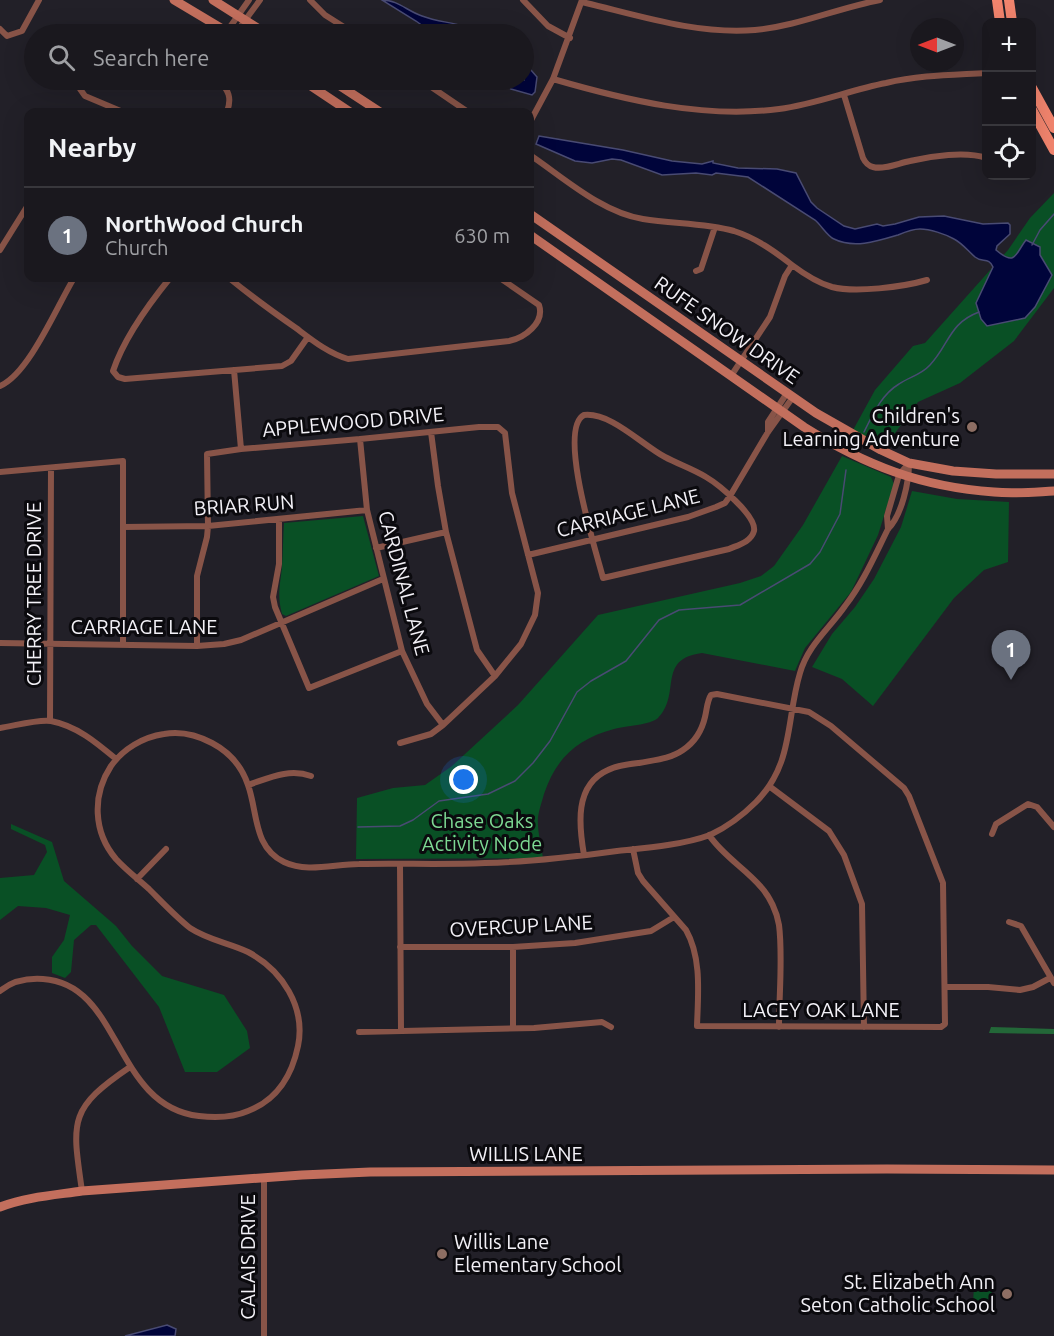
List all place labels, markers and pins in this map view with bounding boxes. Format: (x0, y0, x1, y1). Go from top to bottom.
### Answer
place label: Children's Learning Adventure (782, 404, 960, 450)
marker: Children's Learning Adventure (965, 420, 979, 434)
pin: 1 (992, 630, 1030, 680)
place label: Willis Lane Elementary School (454, 1230, 621, 1276)
marker: Willis Lane Elementary School (435, 1247, 449, 1261)
place label: St. Elizabeth Ann Seton Catholic School (801, 1270, 995, 1316)
marker: St. Elizabeth Ann Seton Catholic School (1000, 1287, 1014, 1301)

